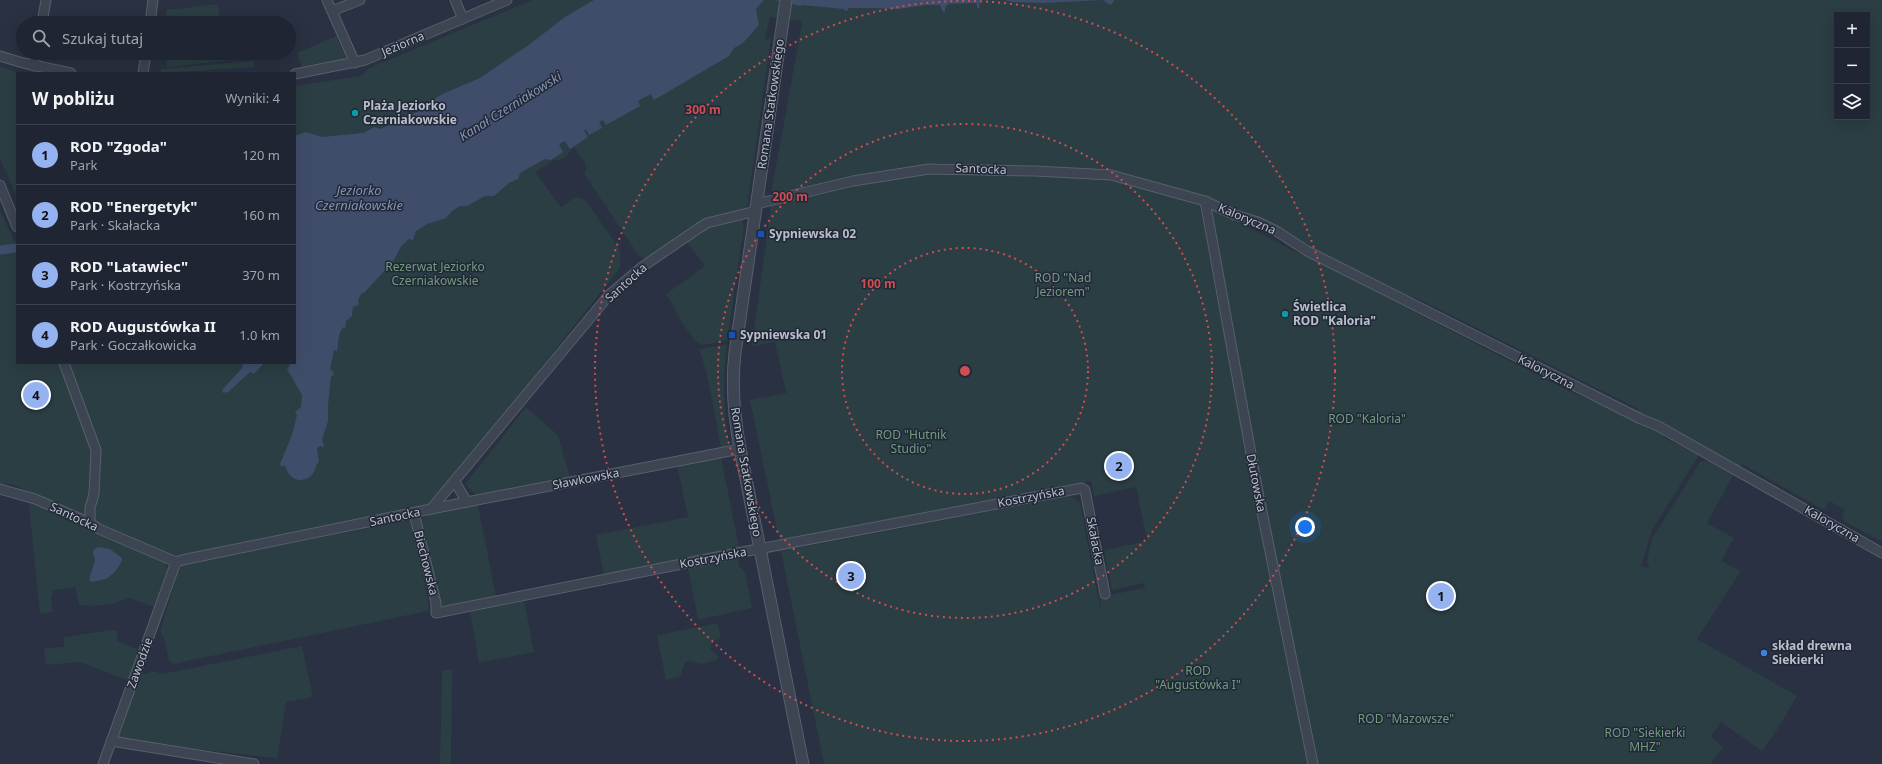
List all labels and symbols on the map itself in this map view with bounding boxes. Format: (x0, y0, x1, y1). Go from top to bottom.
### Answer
street label: Jeziorna (378, 27, 427, 61)
street label: Romana Statkowskiego (753, 38, 788, 170)
water label: Kanał Czerniakowski (455, 67, 565, 145)
place label: Plaża Jeziorko Czerniakowskie (363, 97, 457, 128)
text: 300 m (685, 101, 721, 118)
marker: Plaża Jeziorko Czerniakowskie (350, 108, 360, 118)
street label: Santocka (955, 159, 1007, 178)
water label: Jeziorko Czerniakowskie (315, 181, 403, 214)
text: 200 m (772, 188, 808, 205)
street label: Kaloryczna (1216, 199, 1279, 238)
place label: Sypniewska 02 (769, 225, 856, 242)
marker: Sypniewska 02 (756, 229, 766, 239)
park label: Rezerwat Jeziorko Czerniakowskie (385, 258, 485, 289)
street label: Santocka (601, 259, 650, 306)
park label: ROD "Nad Jeziorem" (1035, 269, 1091, 300)
text: 100 m (860, 275, 896, 292)
place label: Świetlica ROD "Kaloria" (1293, 298, 1376, 329)
marker: Świetlica ROD "Kaloria" (1280, 309, 1290, 319)
place label: Sypniewska 01 (740, 326, 827, 343)
marker: Sypniewska 01 (727, 330, 737, 340)
street label: Kaloryczna (1515, 350, 1577, 393)
centre of rings (958, 364, 972, 378)
pin: 4 (23, 380, 49, 410)
street label: Romana Statkowskiego (727, 406, 766, 538)
park label: ROD "Kaloria" (1328, 410, 1406, 427)
park label: ROD "Hutnik Studio" (875, 426, 947, 457)
pin: 2 (1106, 451, 1132, 481)
street label: Dłutowska (1243, 452, 1270, 513)
street label: Sławkowska (551, 464, 621, 493)
street label: Kostrzyńska (996, 482, 1066, 511)
street label: Santocka (47, 498, 101, 535)
street label: Kaloryczna (1802, 501, 1863, 546)
street label: Santocka (368, 503, 422, 530)
street label: Skałacka (1083, 515, 1108, 566)
your location (1295, 517, 1315, 537)
street label: Biechowska (410, 529, 443, 597)
street label: Kostrzyńska (678, 543, 748, 572)
pin: 3 (838, 561, 864, 591)
pin: 1 (1428, 581, 1454, 611)
street label: Zawodzie (122, 635, 157, 691)
place label: skład drewna Siekierki (1772, 637, 1852, 668)
marker: skład drewna Siekierki (1759, 648, 1769, 658)
park label: ROD "Augustówka I" (1155, 662, 1241, 693)
park label: ROD "Mazowsze" (1358, 710, 1454, 727)
park label: ROD "Siekierki MHZ" (1605, 724, 1685, 755)

